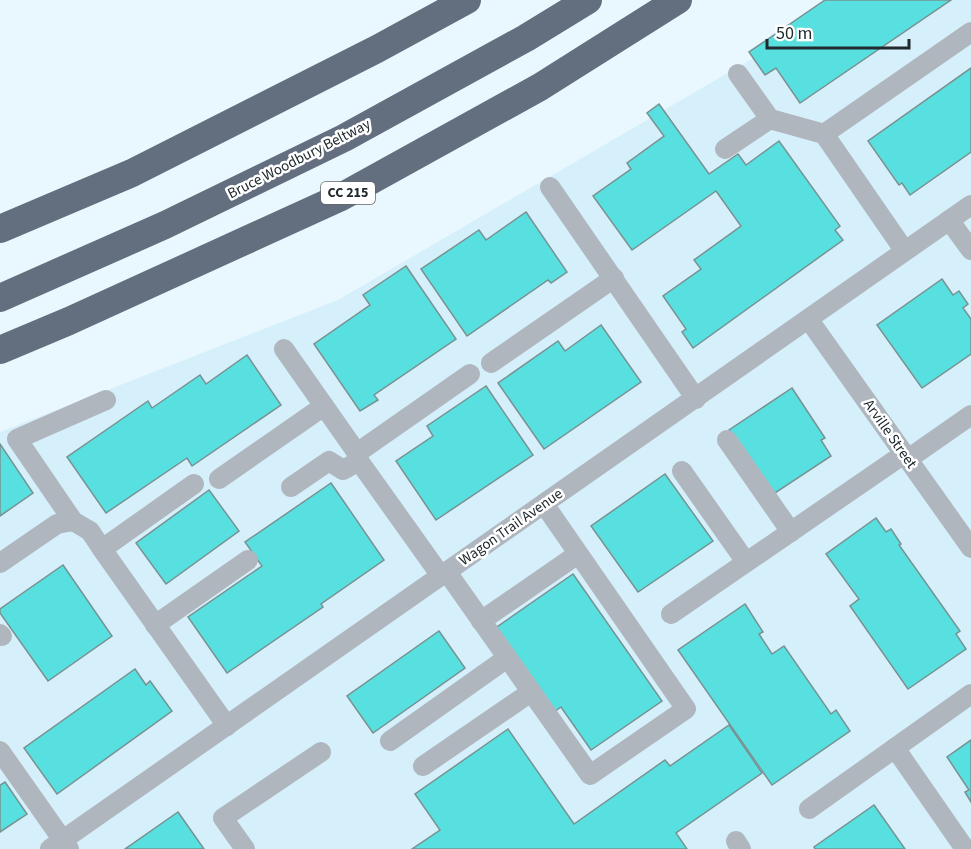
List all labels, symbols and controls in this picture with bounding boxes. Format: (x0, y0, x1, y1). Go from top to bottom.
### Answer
scale bar (767, 12, 910, 50)
text: 50 m (776, 21, 812, 46)
street label: Bruce Woodbury Beltway (224, 114, 374, 204)
road number: CC 215 (321, 182, 375, 204)
street label: Arville Street (858, 395, 922, 473)
street label: Wagon Trail Avenue (455, 483, 567, 571)

